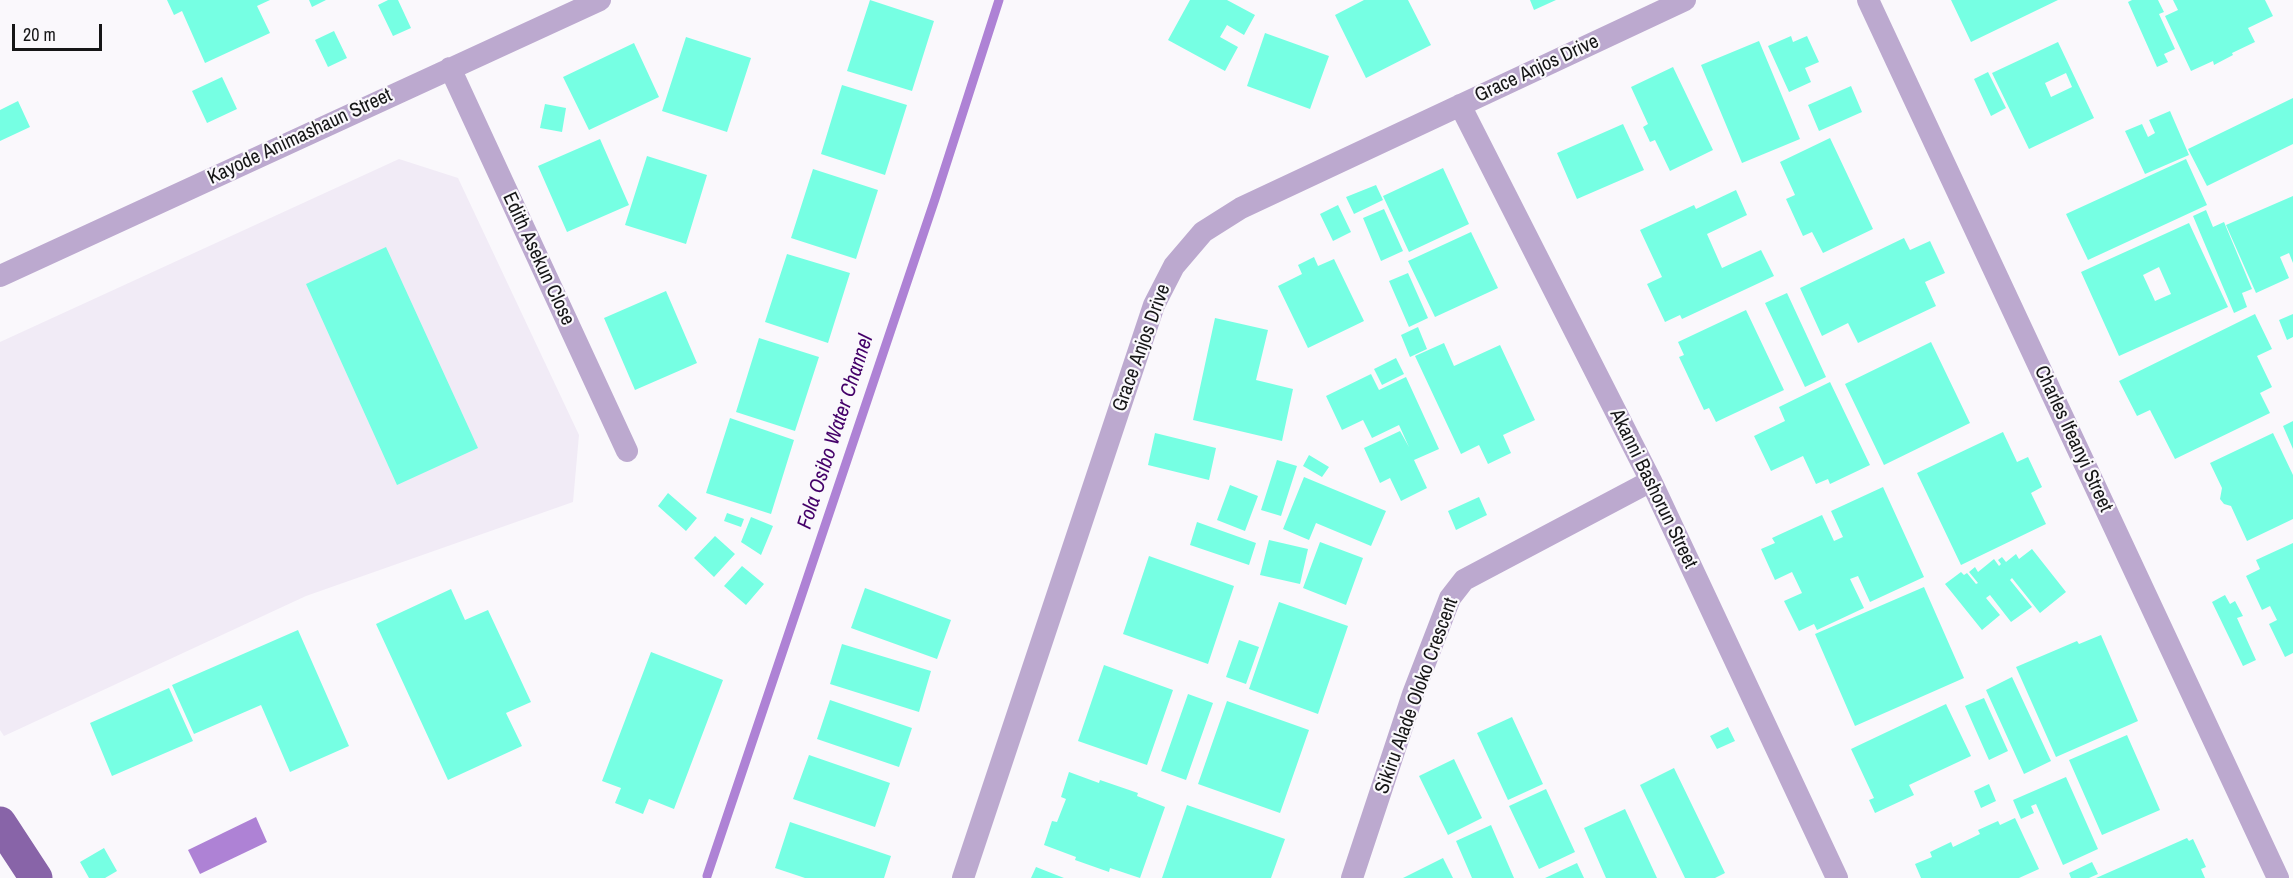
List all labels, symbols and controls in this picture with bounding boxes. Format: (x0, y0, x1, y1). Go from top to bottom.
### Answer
scale bar (15, 12, 105, 50)
text: 20 m (23, 22, 56, 47)
street label: Grace Anjos Drive (1471, 30, 1603, 108)
street label: Kayode Animashaun Street (204, 84, 396, 190)
street label: Edith Asekun Close (497, 189, 579, 329)
street label: Grace Anjos Drive (1108, 281, 1176, 415)
water label: Fola Osibo Water Channel (793, 332, 879, 532)
street label: Charles Ifeanyi Street (2029, 362, 2117, 516)
street label: Akanni Bashorun Street (1604, 405, 1702, 573)
street label: Sikiru Alade Oloko Crescent (1370, 595, 1464, 797)

